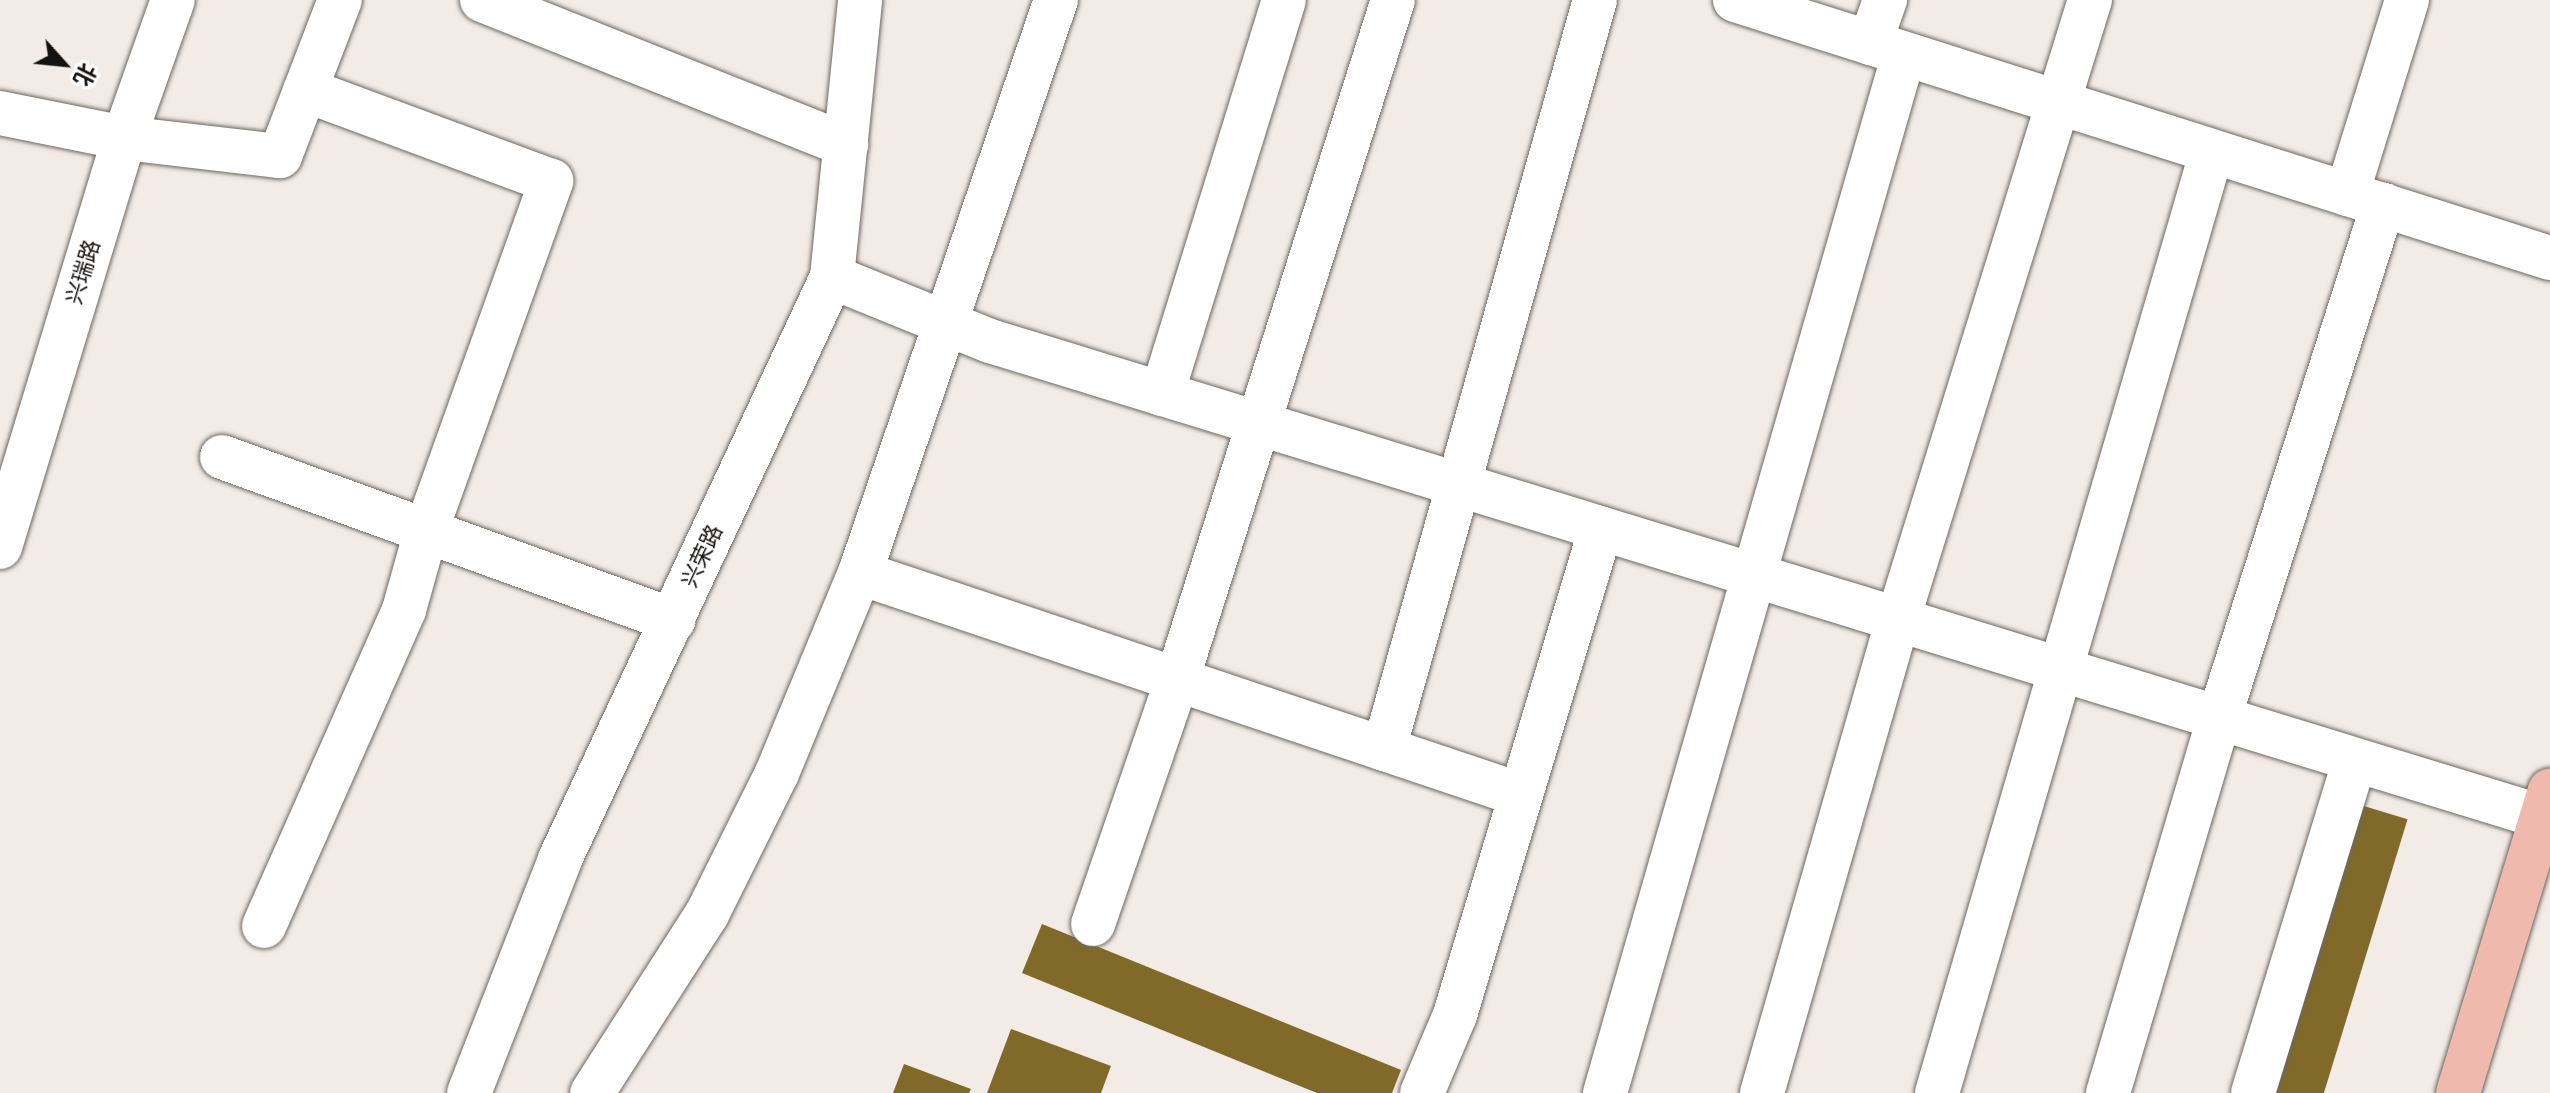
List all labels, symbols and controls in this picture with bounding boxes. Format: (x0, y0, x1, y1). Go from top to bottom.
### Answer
north arrow (24, 24, 104, 104)
text: 北 (67, 58, 104, 92)
street label: 兴瑞路 (61, 237, 105, 307)
street label: 兴荣路 (676, 521, 728, 591)

